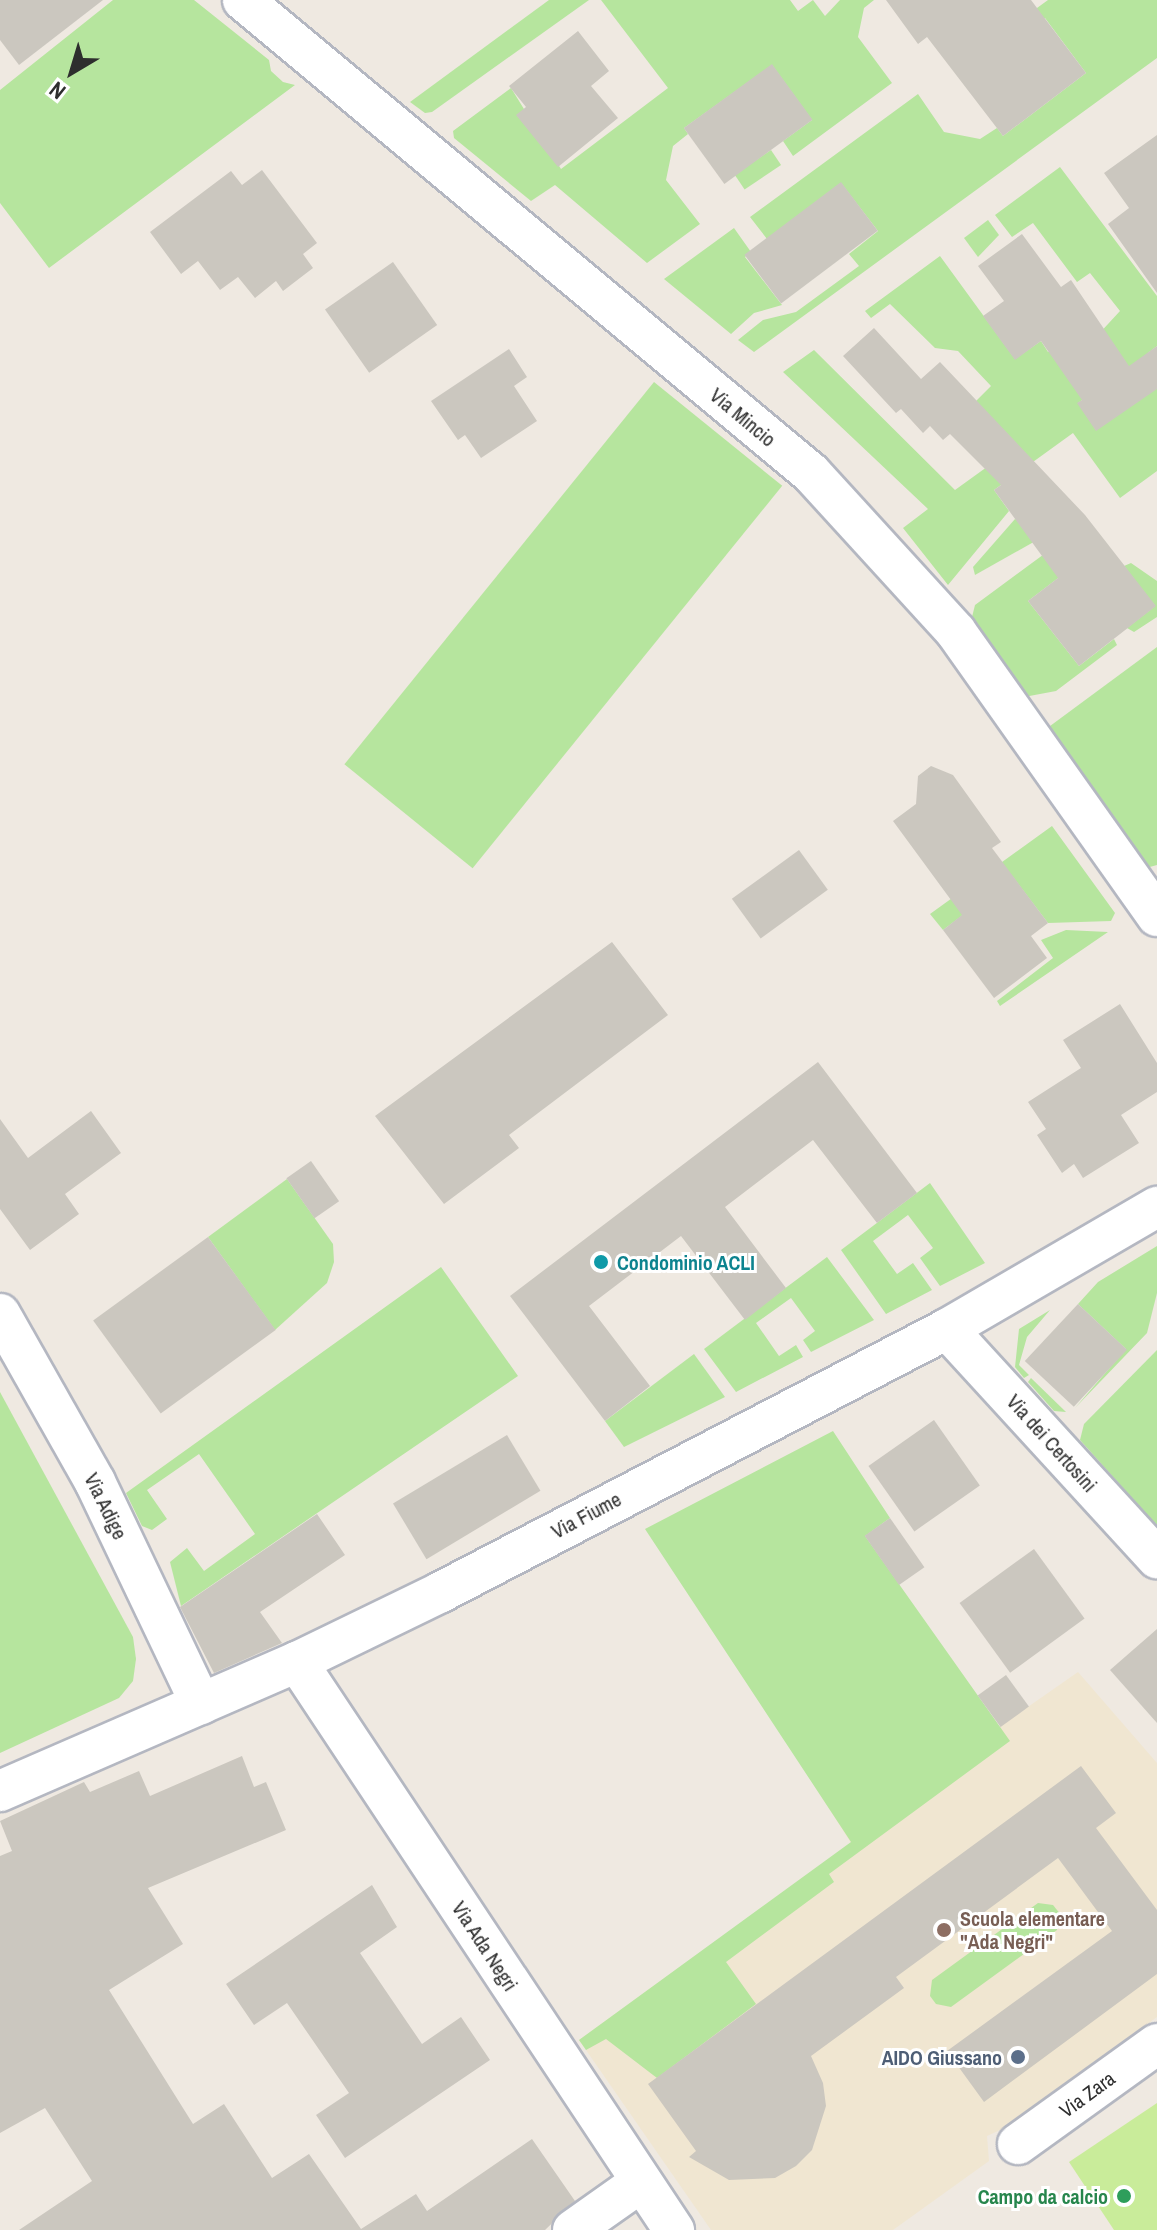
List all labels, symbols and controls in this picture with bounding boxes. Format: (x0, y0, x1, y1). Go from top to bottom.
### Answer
north arrow (32, 32, 112, 112)
text: N (43, 75, 72, 107)
street label: Via Mincio (705, 383, 781, 451)
place label: Condominio ACLI (617, 1250, 755, 1274)
marker: Condominio ACLI (592, 1253, 610, 1271)
street label: Via dei Certosini (1002, 1389, 1102, 1497)
street label: Via Adige (79, 1468, 133, 1544)
street label: Via Fiume (547, 1487, 625, 1543)
street label: Via Ada Negri (447, 1896, 523, 1996)
place label: Scuola elementare "Ada Negri" (960, 1906, 1105, 1953)
marker: Scuola elementare "Ada Negri" (935, 1921, 953, 1939)
place label: AIDO Giussano (882, 2045, 1002, 2069)
marker: AIDO Giussano (1009, 2048, 1027, 2066)
street label: Via Zara (1055, 2066, 1119, 2122)
place label: Campo da calcio (978, 2184, 1108, 2208)
marker: Campo da calcio (1115, 2187, 1133, 2205)

